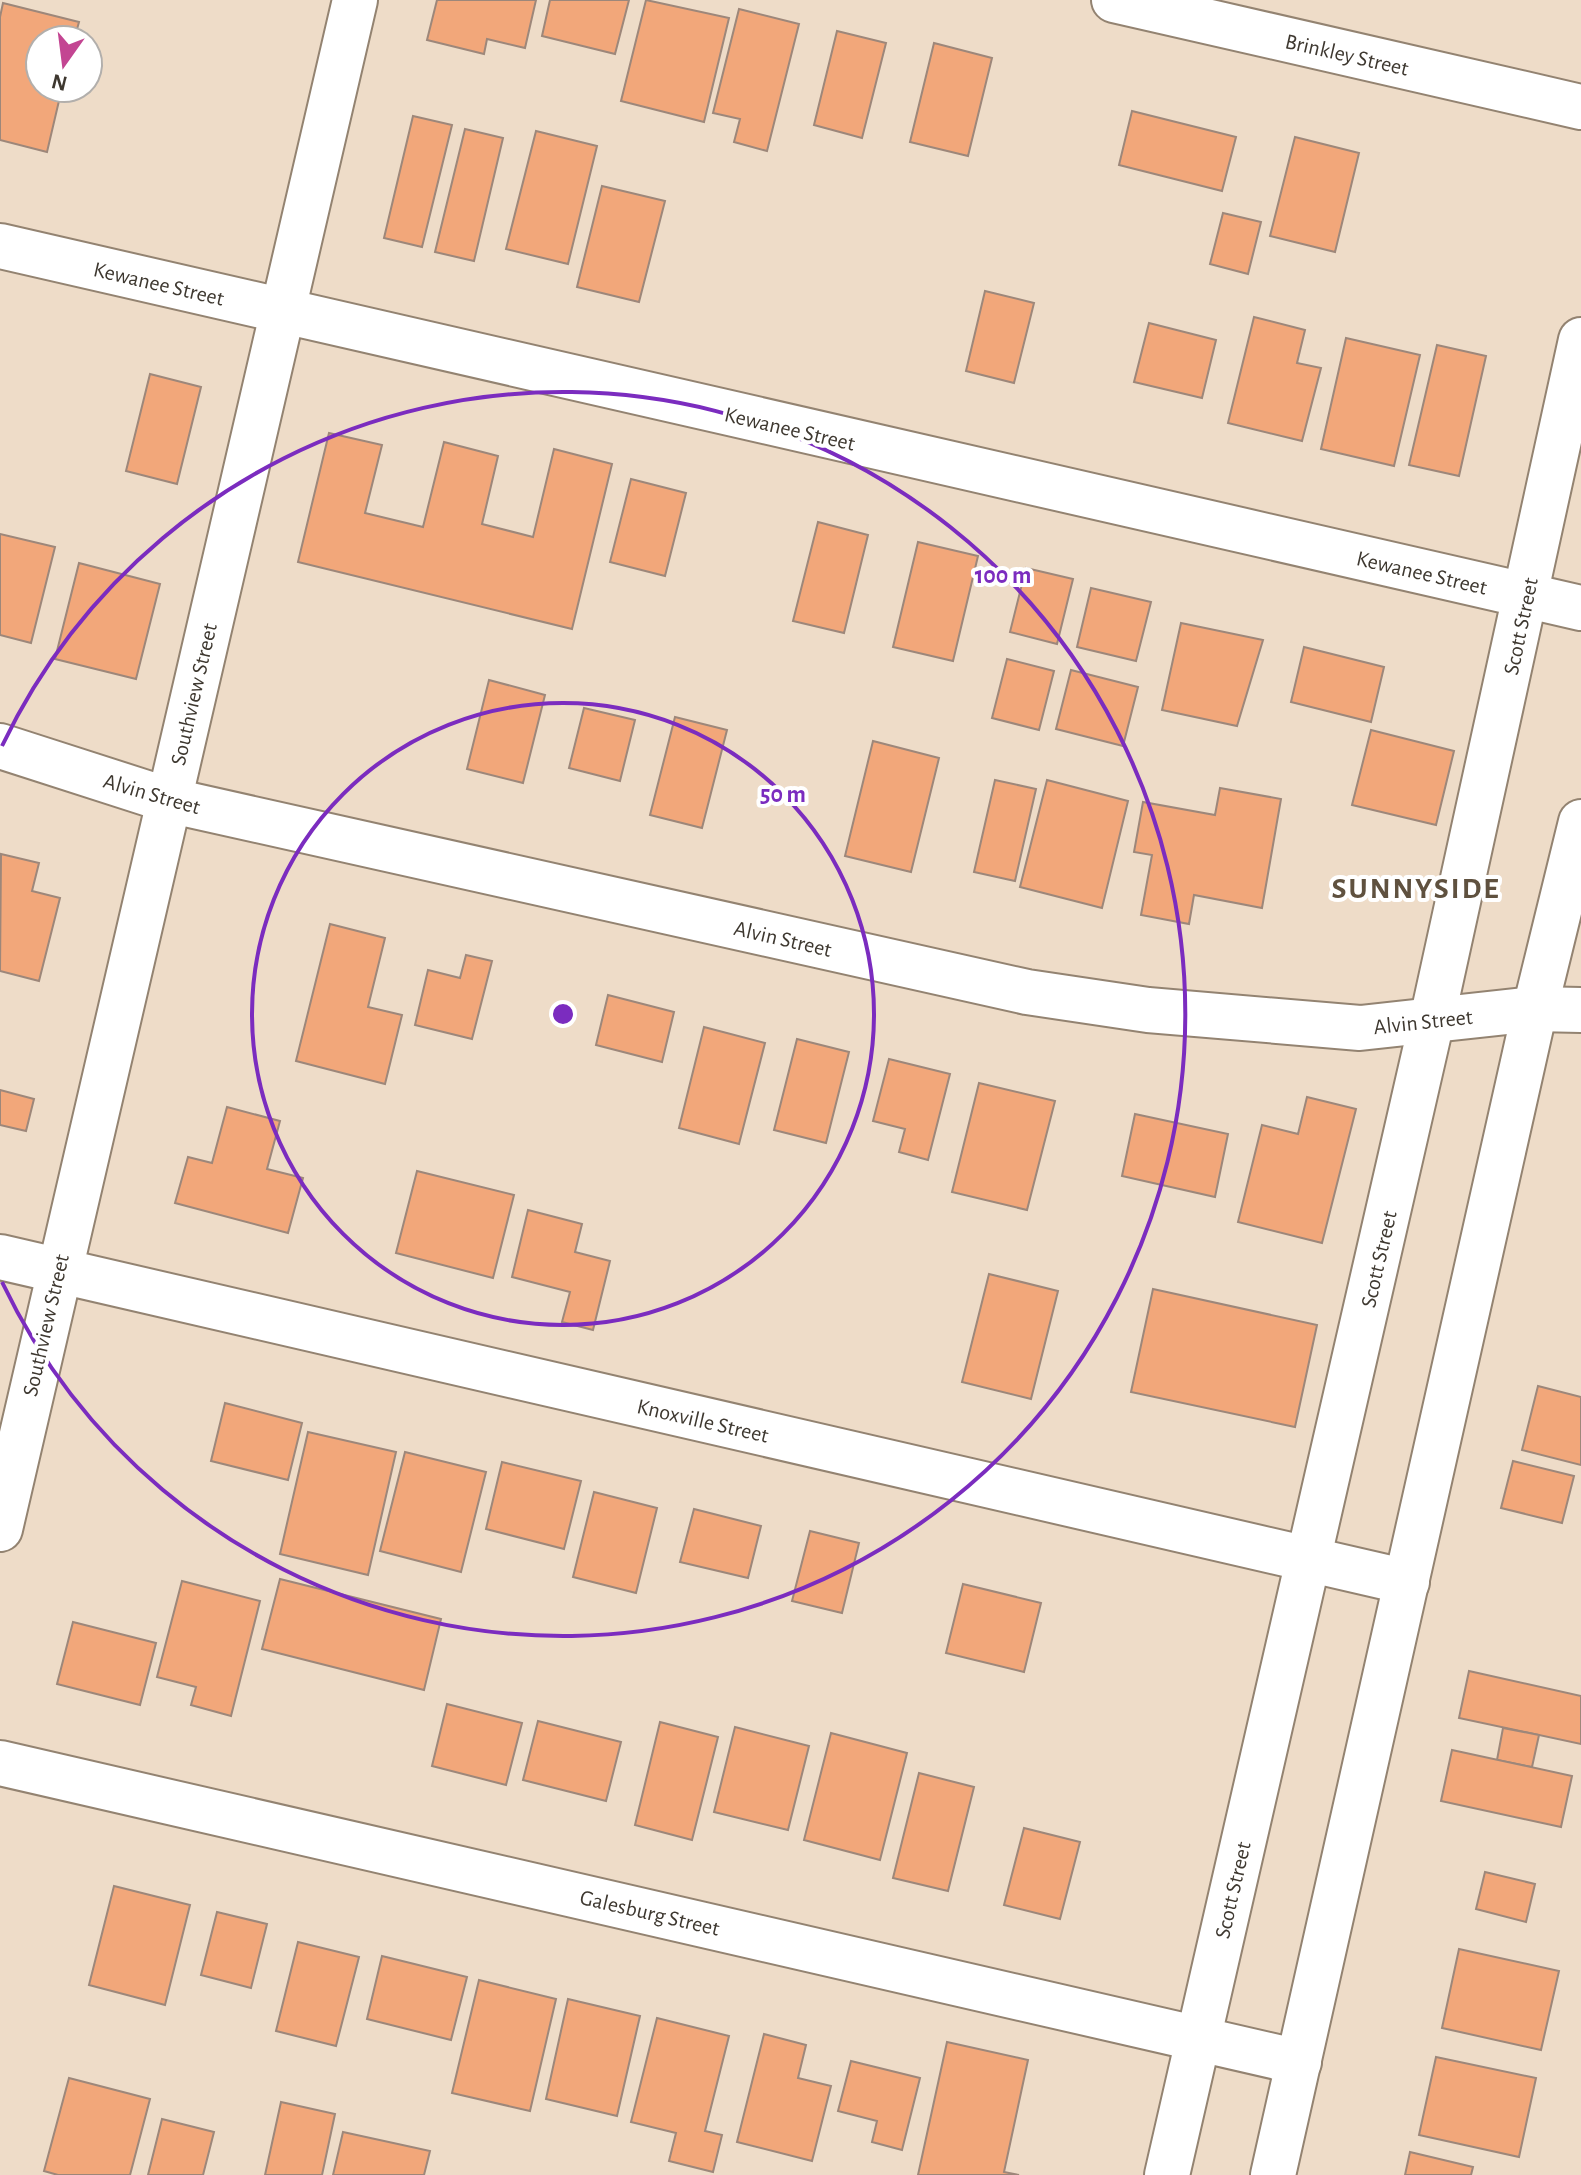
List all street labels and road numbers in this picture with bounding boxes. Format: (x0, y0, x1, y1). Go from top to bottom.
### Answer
street label: Brinkley Street (1283, 30, 1411, 80)
street label: Kewanee Street (91, 258, 226, 310)
street label: Kewanee Street (722, 403, 857, 455)
street label: Kewanee Street (1354, 547, 1489, 599)
street label: Scott Street (1500, 576, 1542, 677)
street label: Southview Street (167, 621, 221, 767)
street label: Alvin Street (101, 770, 203, 818)
street label: Alvin Street (732, 917, 834, 961)
street label: Alvin Street (1372, 1006, 1474, 1038)
street label: Scott Street (1357, 1209, 1401, 1310)
street label: Southview Street (19, 1252, 73, 1398)
street label: Knoxville Street (635, 1395, 771, 1447)
street label: Scott Street (1211, 1840, 1255, 1941)
street label: Galesburg Street (578, 1886, 722, 1940)

